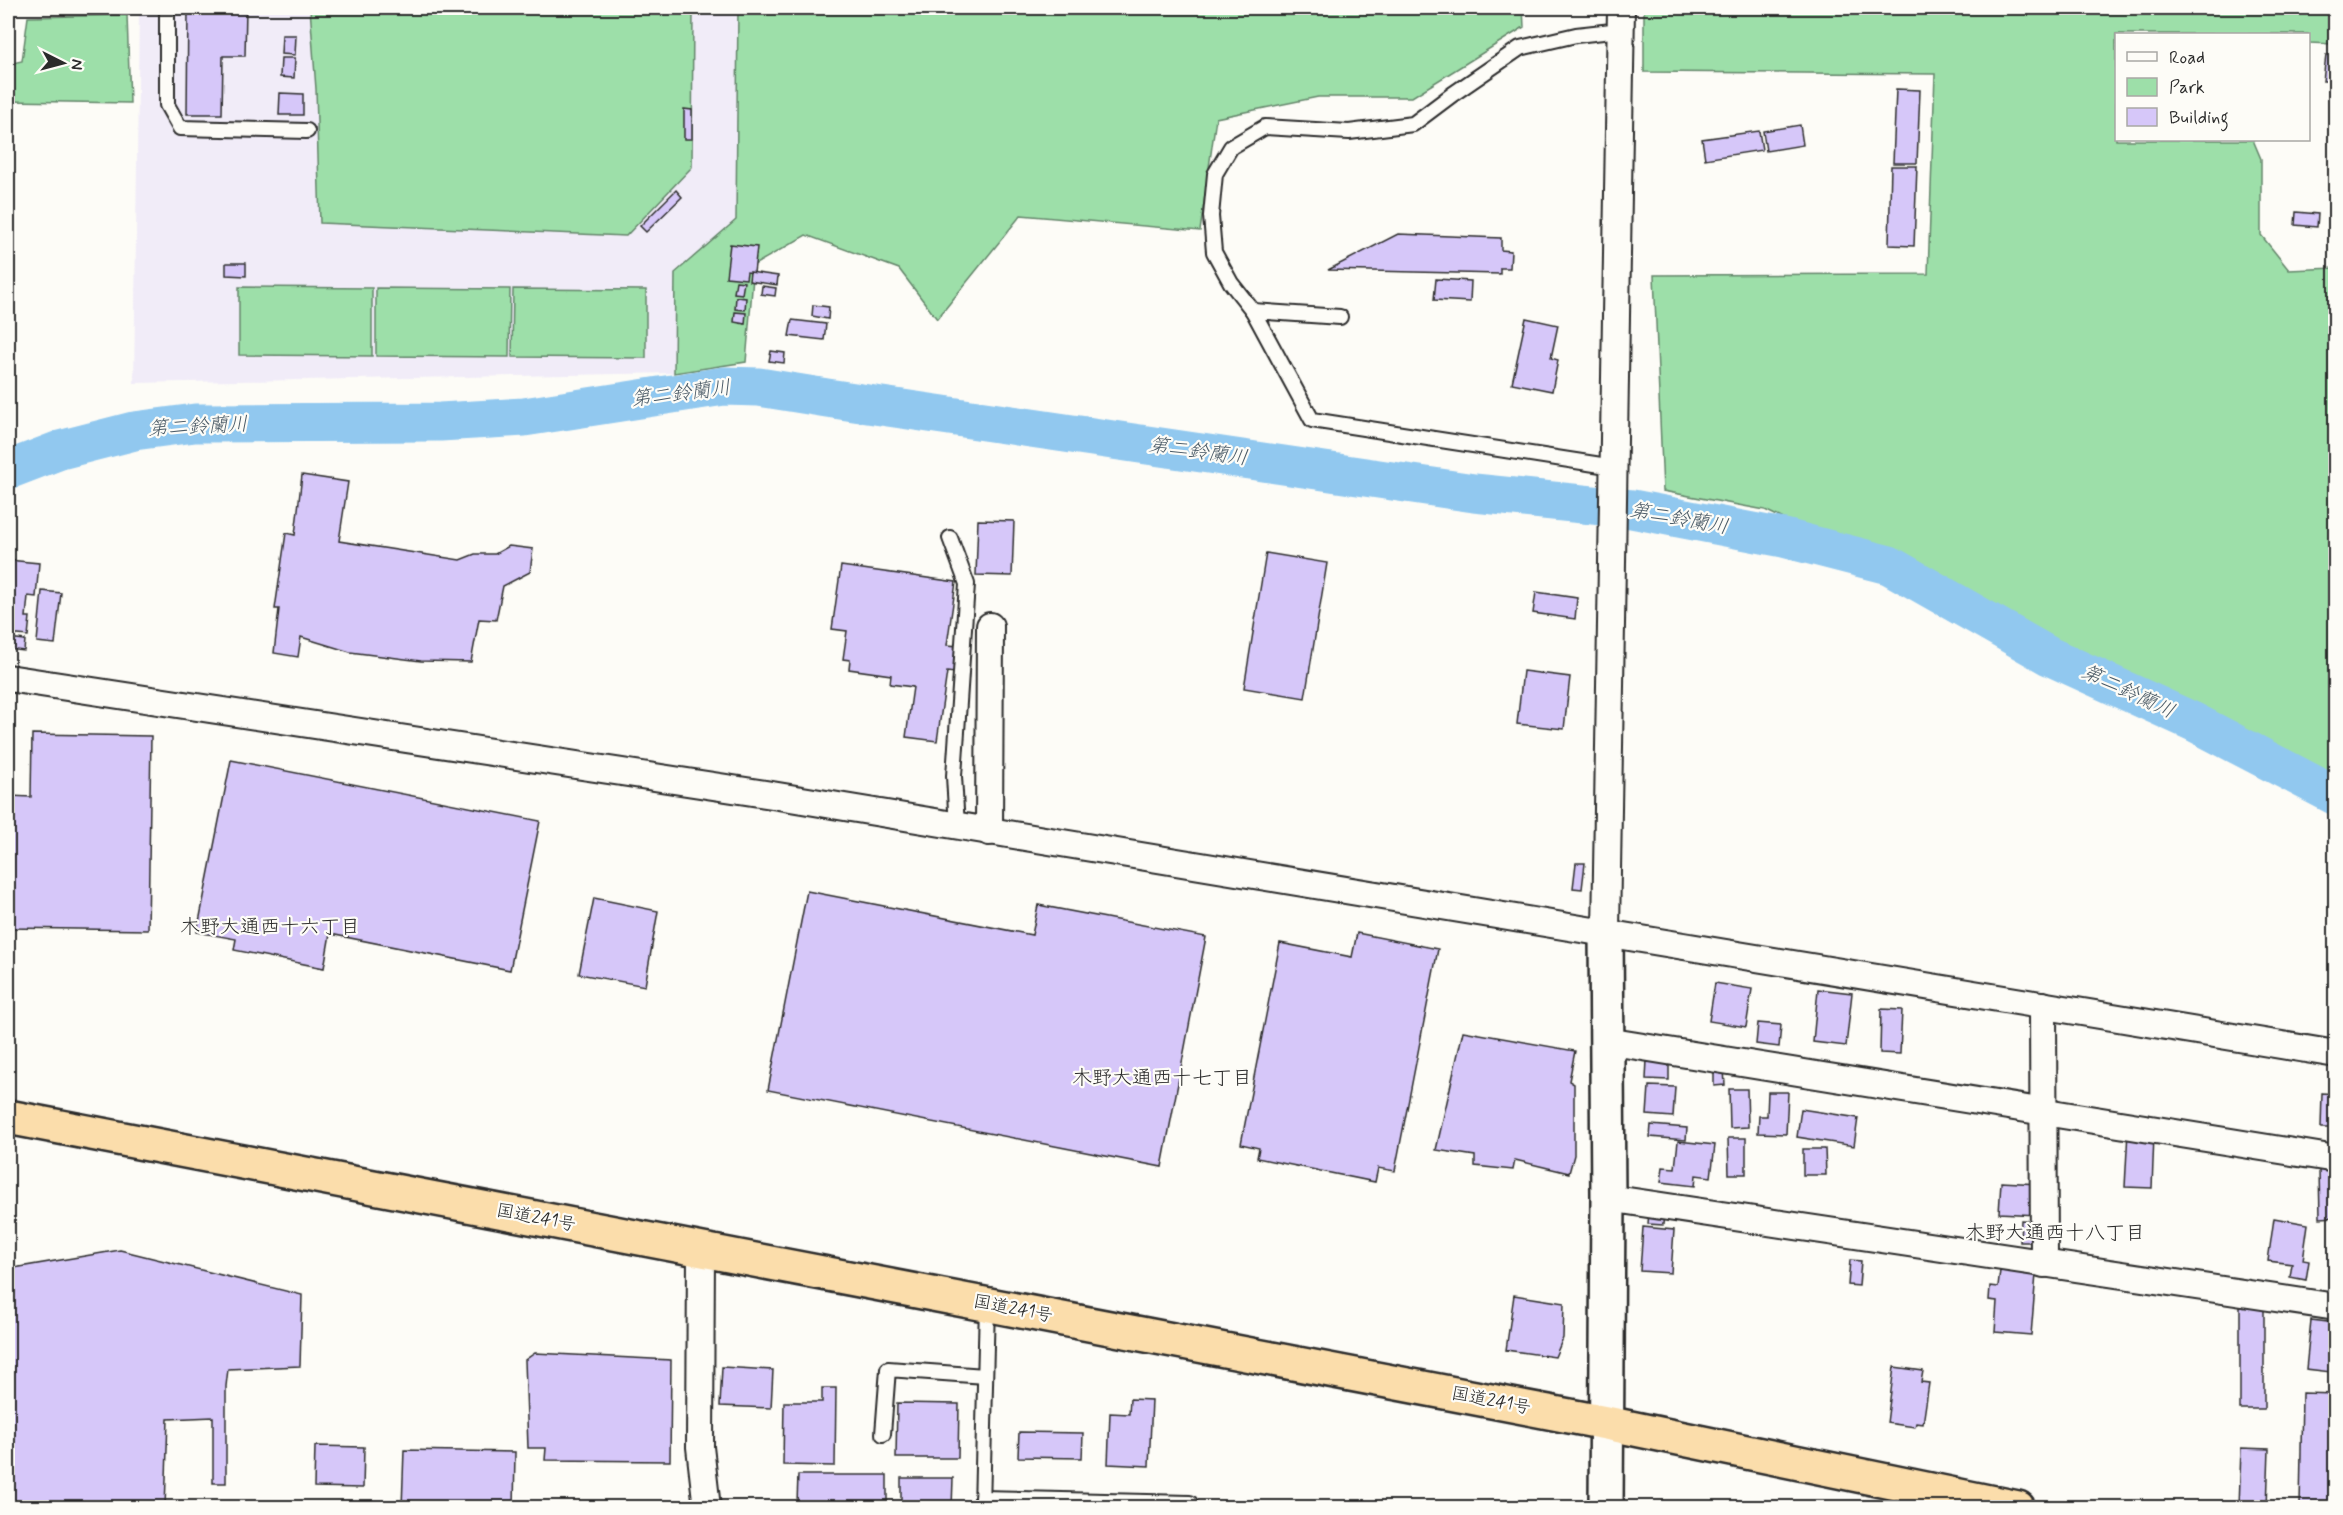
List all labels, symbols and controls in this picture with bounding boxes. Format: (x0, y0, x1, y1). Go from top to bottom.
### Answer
north arrow (33, 33, 93, 93)
legend (2115, 33, 2310, 141)
text: Road (2169, 46, 2205, 70)
text: N (65, 58, 87, 71)
text: Park (2169, 76, 2205, 100)
text: Building (2169, 106, 2229, 132)
water label: 第二鈴蘭川 (630, 375, 732, 413)
water label: 第二鈴蘭川 (147, 411, 249, 443)
water label: 第二鈴蘭川 (1147, 432, 1249, 472)
water label: 第二鈴蘭川 (1627, 497, 1731, 541)
water label: 第二鈴蘭川 (2077, 659, 2179, 725)
district label: 木野大通西十六丁目 (180, 914, 360, 941)
district label: 木野大通西十七丁目 (1072, 1065, 1252, 1092)
street label: 国道241号 (494, 1199, 578, 1237)
district label: 木野大通西十八丁目 (1965, 1220, 2145, 1247)
street label: 国道241号 (971, 1290, 1055, 1328)
street label: 国道241号 (1449, 1382, 1533, 1420)

